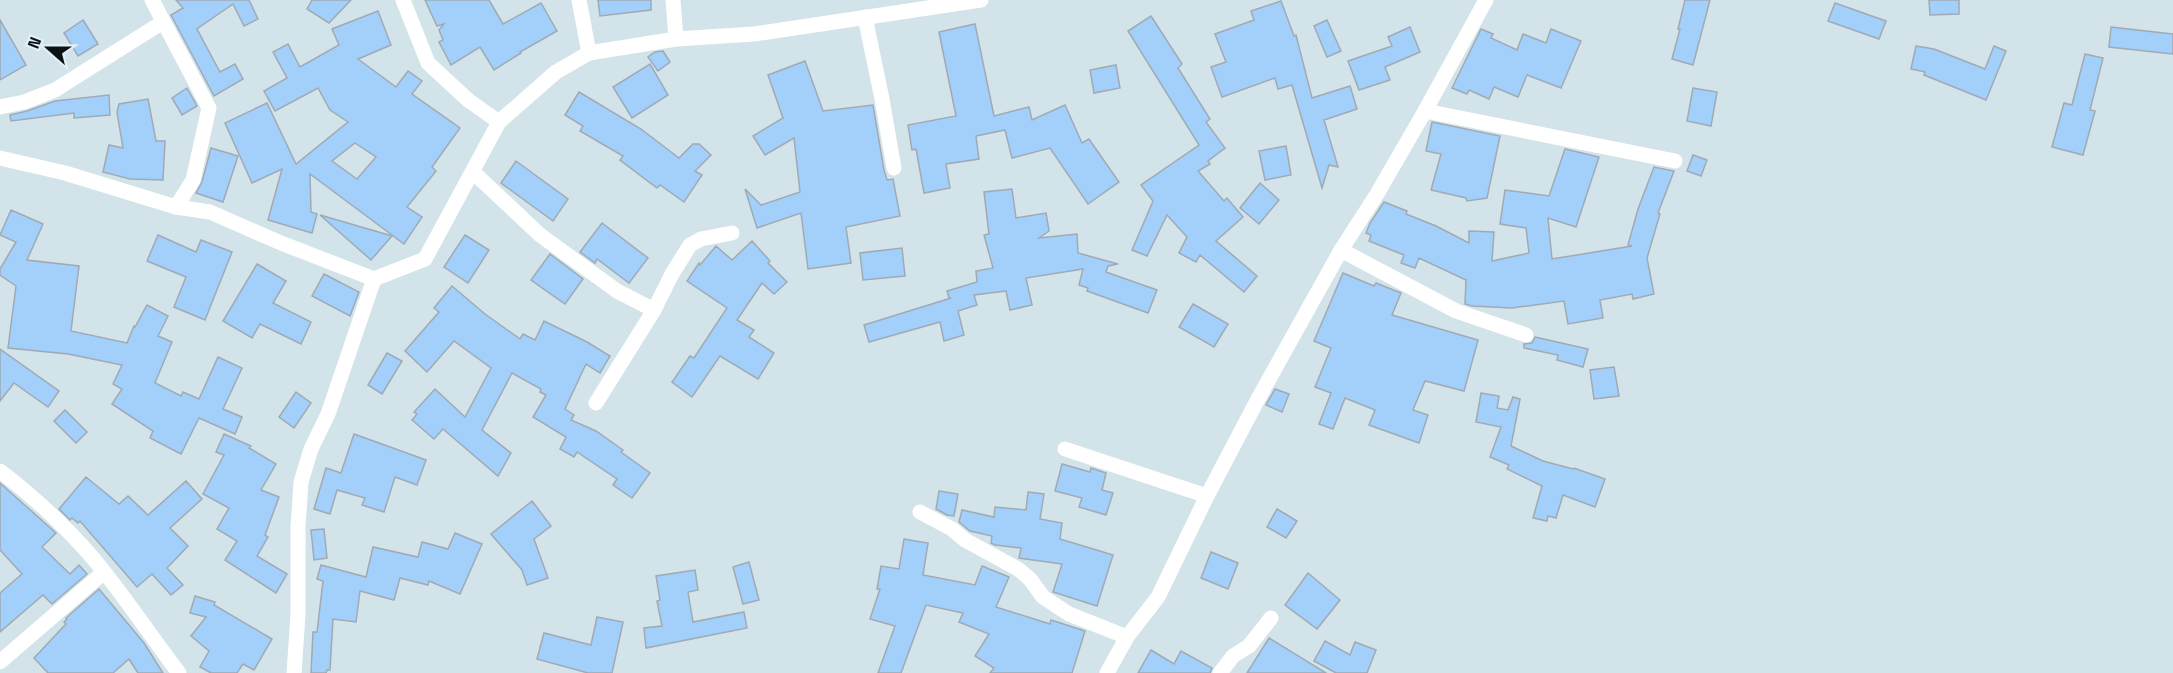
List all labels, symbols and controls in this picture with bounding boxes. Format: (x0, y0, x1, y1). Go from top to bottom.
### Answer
north arrow (18, 18, 78, 78)
text: N (23, 34, 46, 52)

